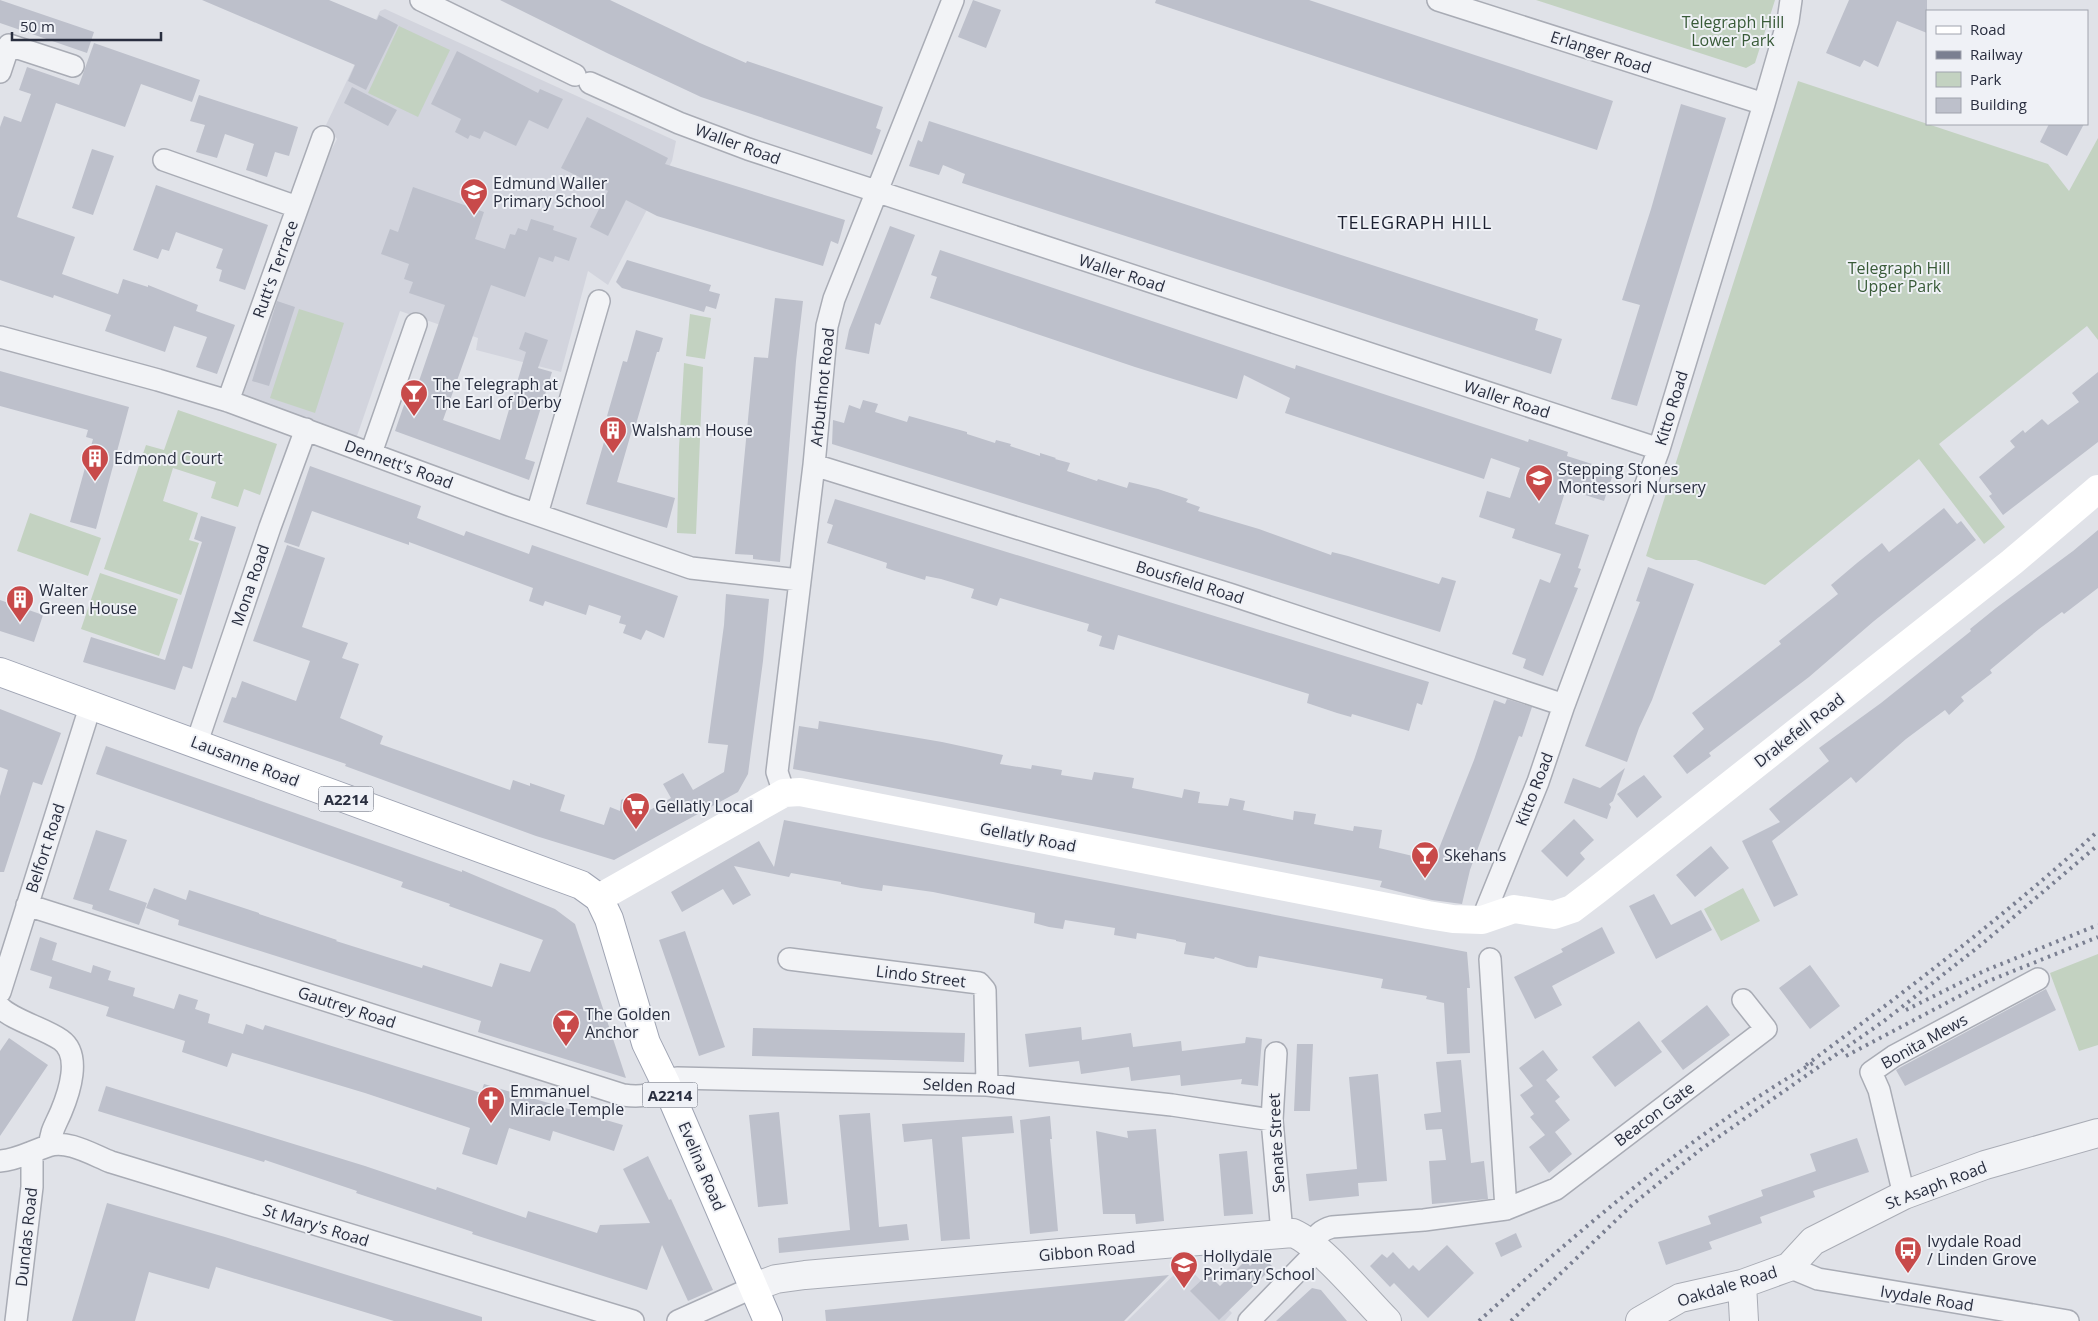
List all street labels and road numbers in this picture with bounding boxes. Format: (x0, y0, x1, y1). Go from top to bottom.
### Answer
street label: Erlanger Road (1548, 25, 1654, 79)
street label: Waller Road (692, 118, 784, 170)
street label: Rutt's Terrace (247, 217, 303, 321)
street label: Waller Road (1076, 249, 1168, 297)
street label: Arbuthnot Road (805, 327, 839, 447)
street label: Kitto Road (1649, 368, 1693, 448)
street label: Waller Road (1461, 375, 1553, 423)
street label: Dennett's Road (342, 434, 456, 494)
street label: Mona Road (226, 541, 274, 629)
street label: Bousfield Road (1133, 555, 1247, 609)
street label: Drakefell Road (1749, 688, 1849, 772)
street label: Lausanne Road (188, 730, 302, 792)
street label: Kitto Road (1510, 749, 1558, 829)
road number: A2214 (318, 786, 374, 812)
street label: Belfort Road (20, 800, 70, 896)
street label: Gellatly Road (978, 817, 1078, 857)
street label: Lindo Street (875, 960, 968, 992)
street label: Gautrey Road (295, 981, 399, 1033)
street label: Bonita Mews (1877, 1008, 1971, 1074)
street label: Selden Road (922, 1073, 1016, 1099)
street label: Beacon Gate (1610, 1077, 1698, 1151)
road number: A2214 (642, 1082, 698, 1108)
street label: Senate Street (1262, 1092, 1290, 1194)
street label: Evelina Road (673, 1118, 731, 1214)
street label: St Asaph Road (1882, 1156, 1990, 1214)
street label: Dundas Road (10, 1186, 42, 1288)
street label: St Mary's Road (260, 1198, 372, 1252)
street label: Gibbon Road (1038, 1236, 1136, 1266)
street label: Oakdale Road (1674, 1260, 1780, 1312)
street label: Ivydale Road (1879, 1280, 1975, 1316)

